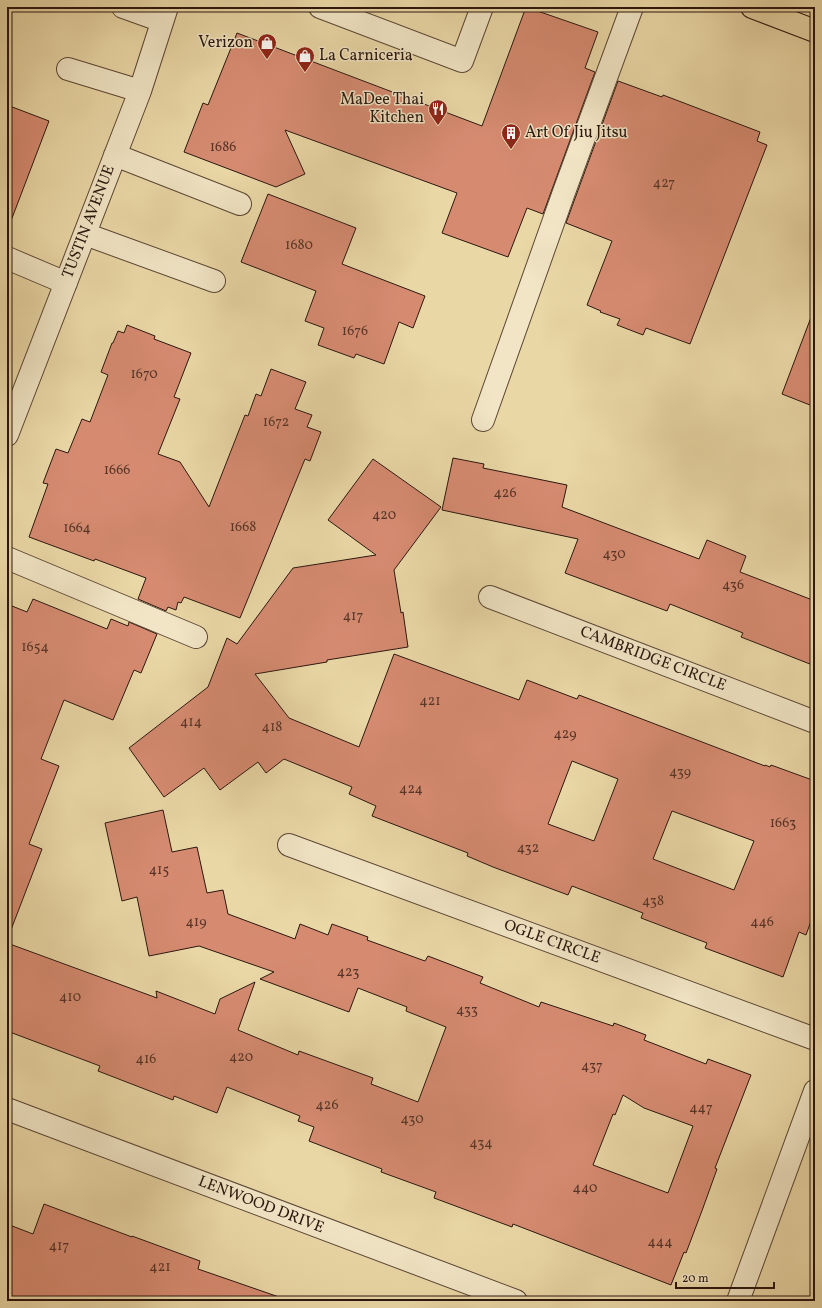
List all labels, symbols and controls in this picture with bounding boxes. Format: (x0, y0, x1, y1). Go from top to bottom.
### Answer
place label: Verizon (198, 32, 253, 54)
shop icon: Verizon (256, 32, 278, 60)
shop icon: La Carniceria (294, 45, 316, 73)
place label: La Carniceria (319, 45, 413, 67)
place label: MaDee Thai Kitchen (340, 89, 424, 129)
restaurant icon: MaDee Thai Kitchen (427, 98, 449, 126)
building icon: Art Of Jiu Jitsu (500, 122, 522, 150)
place label: Art Of Jiu Jitsu (525, 122, 628, 144)
house number: 1686 (210, 138, 236, 157)
street label: TUSTIN AVENUE (57, 162, 121, 282)
house number: 427 (653, 174, 675, 193)
house number: 1680 (285, 236, 313, 255)
house number: 1676 (342, 322, 368, 341)
house number: 1670 (130, 365, 158, 384)
house number: 1672 (263, 413, 289, 432)
house number: 1666 (104, 461, 130, 480)
house number: 426 (494, 484, 516, 503)
house number: 420 (372, 506, 396, 525)
house number: 1668 (230, 518, 256, 537)
house number: 1664 (63, 519, 91, 538)
house number: 430 (602, 545, 626, 564)
house number: 436 (722, 576, 744, 595)
house number: 417 (343, 607, 363, 626)
street label: CAMBRIDGE CIRCLE (577, 621, 729, 697)
house number: 1654 (21, 638, 49, 657)
house number: 421 (419, 692, 441, 711)
house number: 414 (180, 713, 202, 732)
house number: 418 (262, 718, 282, 737)
house number: 429 (553, 725, 577, 744)
house number: 439 (669, 763, 691, 782)
house number: 424 (399, 780, 423, 799)
house number: 1663 (770, 814, 796, 833)
house number: 432 (517, 839, 539, 858)
house number: 415 (149, 861, 169, 880)
house number: 438 (642, 892, 664, 911)
house number: 419 (185, 913, 207, 932)
house number: 446 (750, 913, 774, 932)
street label: OGLE CIRCLE (501, 914, 603, 970)
house number: 423 (337, 963, 359, 982)
house number: 410 (59, 988, 81, 1007)
house number: 433 (456, 1001, 478, 1020)
house number: 420 (229, 1048, 253, 1067)
house number: 416 (136, 1050, 156, 1069)
house number: 437 (581, 1057, 603, 1076)
house number: 426 (316, 1096, 338, 1115)
house number: 447 (689, 1099, 713, 1118)
house number: 430 (400, 1110, 424, 1129)
house number: 434 (469, 1134, 493, 1153)
street label: LENWOOD DRIVE (195, 1171, 327, 1239)
house number: 440 (573, 1179, 597, 1198)
house number: 444 (647, 1233, 673, 1252)
house number: 417 (49, 1237, 69, 1256)
house number: 421 (149, 1258, 171, 1277)
scale bar (676, 1264, 774, 1290)
text: 20 m (682, 1271, 709, 1287)

